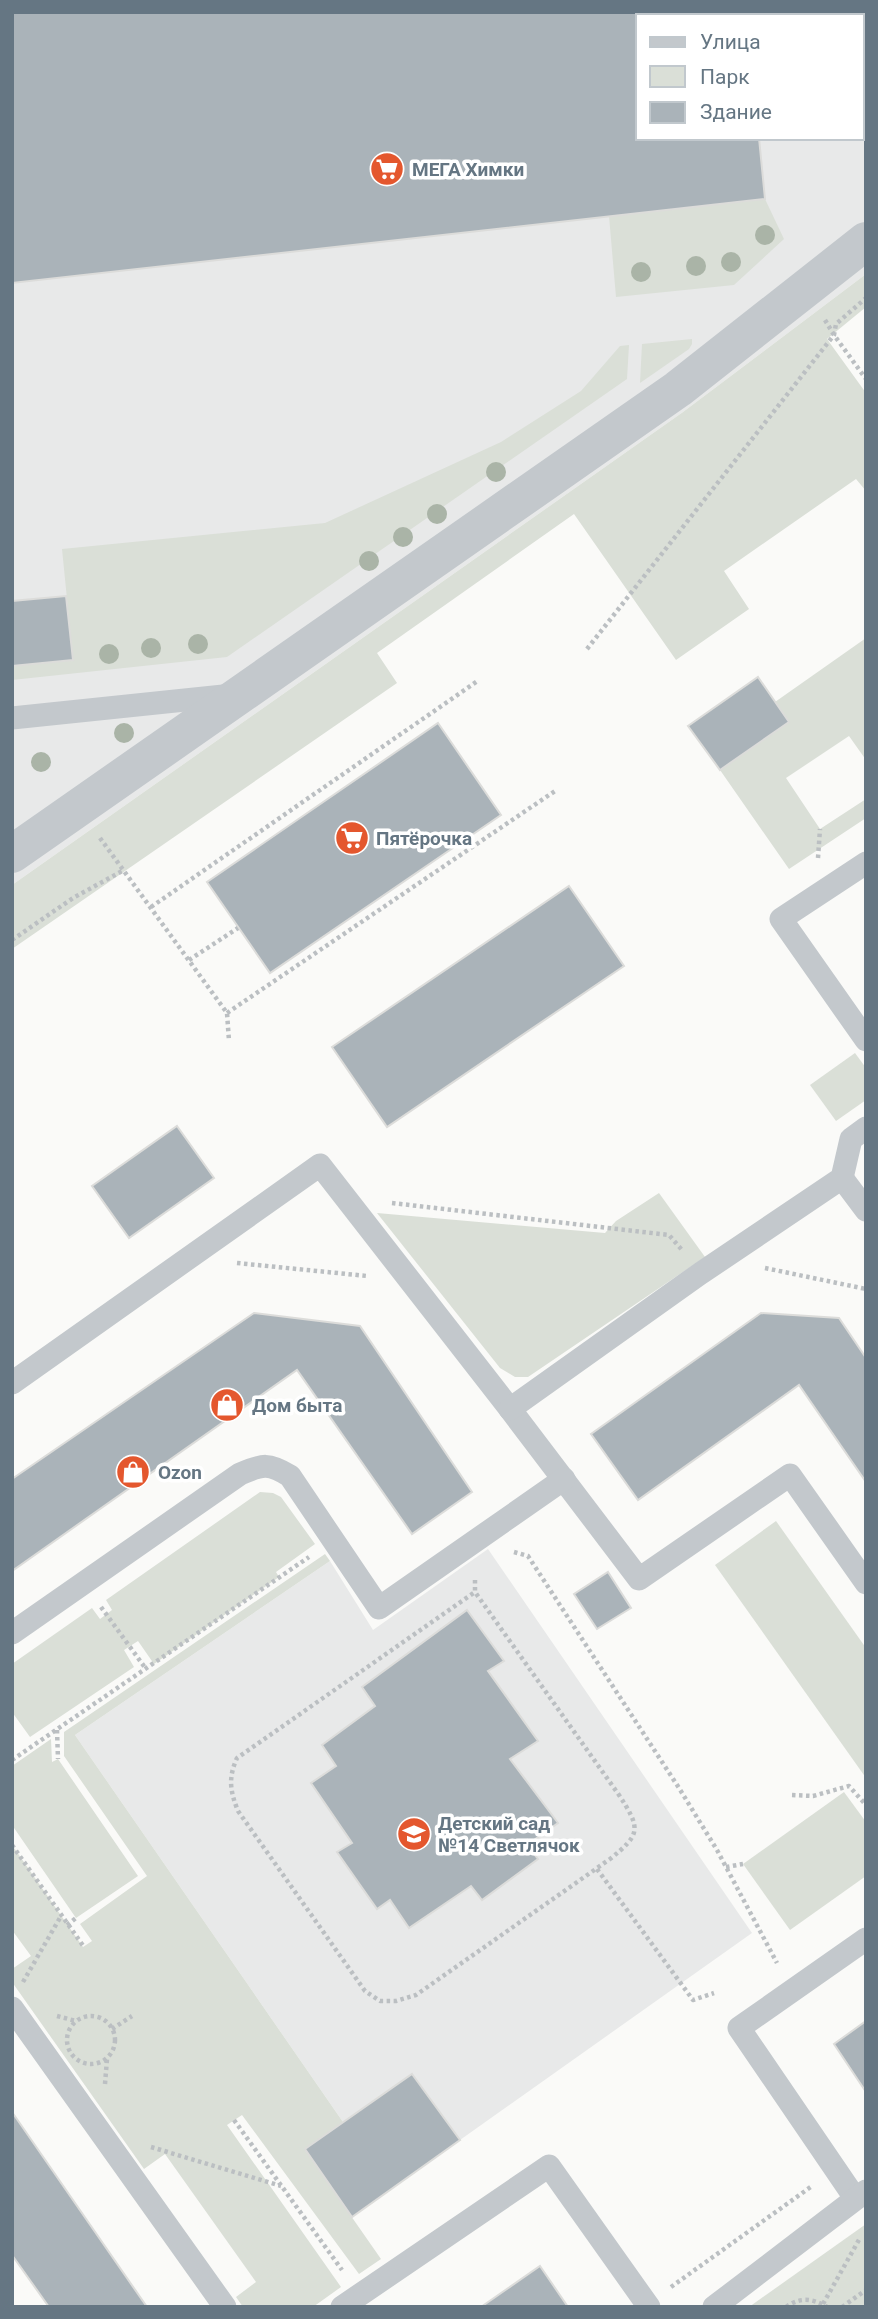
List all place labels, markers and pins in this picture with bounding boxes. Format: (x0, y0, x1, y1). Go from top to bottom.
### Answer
supermarket icon: МЕГА Химки (368, 150, 406, 188)
place label: МЕГА Химки (412, 158, 524, 181)
supermarket icon: Пятёрочка (333, 819, 371, 857)
place label: Пятёрочка (376, 827, 472, 850)
shop icon: Дом быта (208, 1386, 246, 1424)
place label: Дом быта (252, 1394, 342, 1417)
shop icon: Ozon (114, 1453, 152, 1491)
place label: Ozon (158, 1461, 202, 1484)
place label: Детский сад №14 Светлячок (438, 1812, 580, 1857)
school or university icon: Детский сад №14 Светлячок (395, 1815, 433, 1853)

